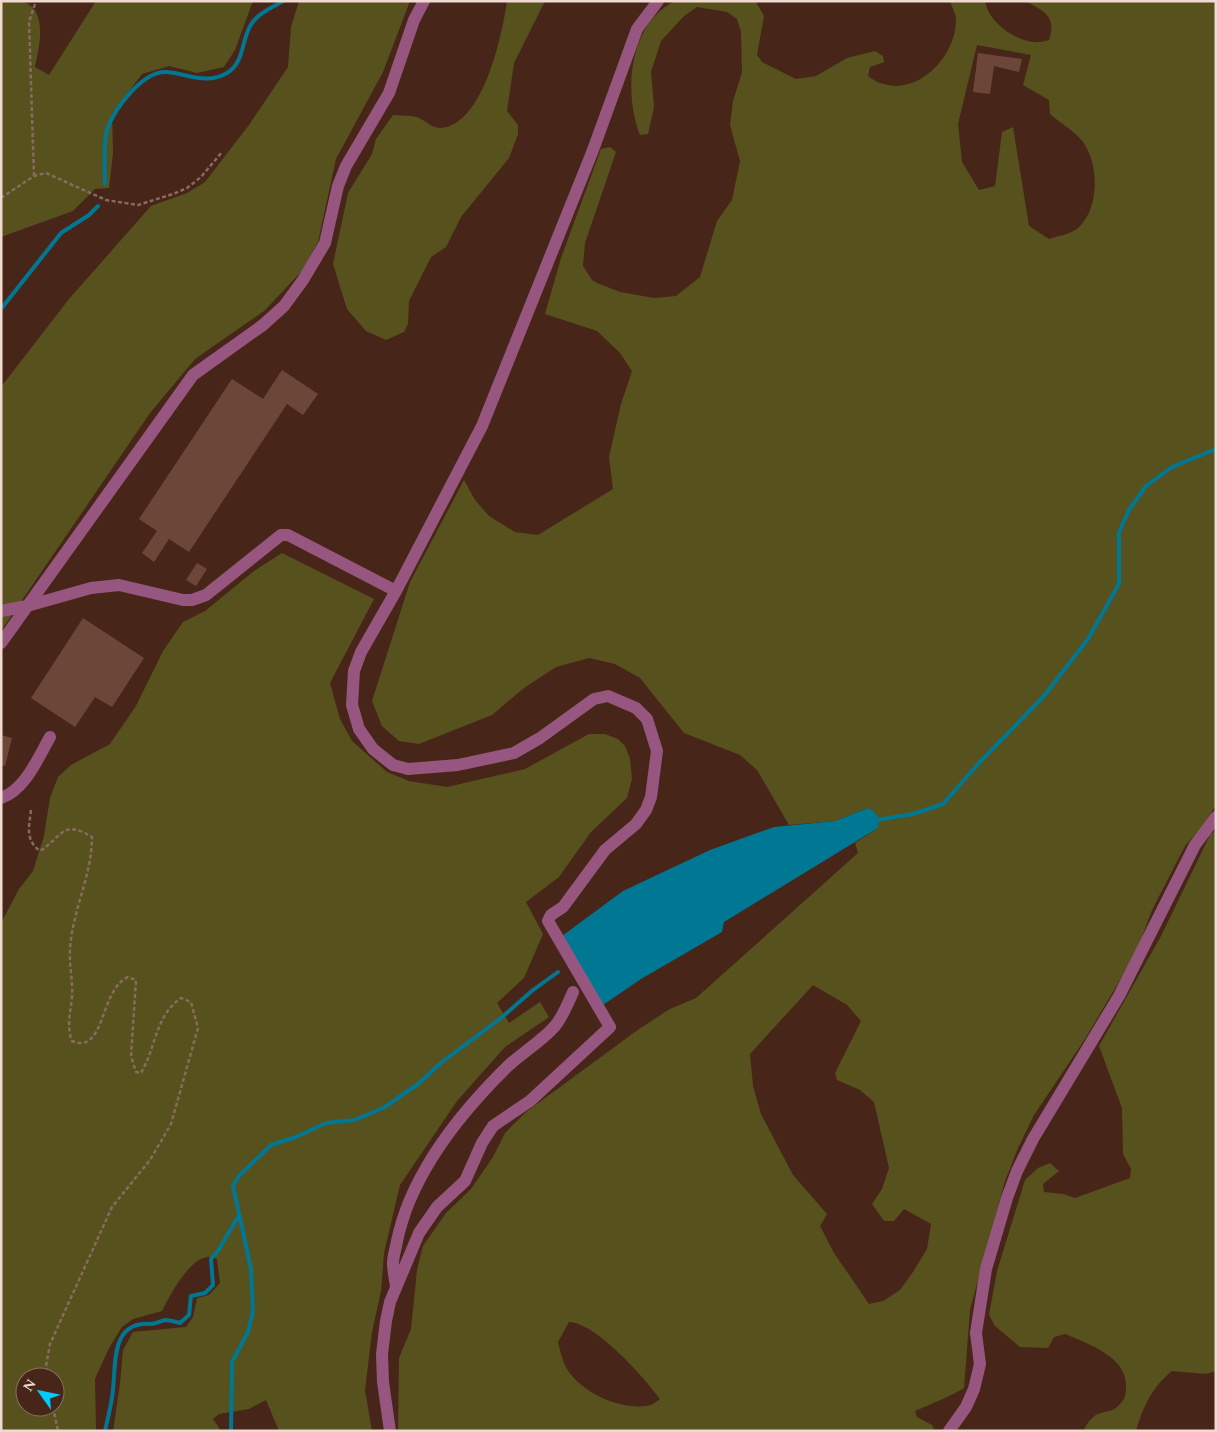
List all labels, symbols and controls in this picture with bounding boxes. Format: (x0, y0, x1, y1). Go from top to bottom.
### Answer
north arrow (15, 1367, 65, 1417)
text: N (18, 1375, 41, 1396)

